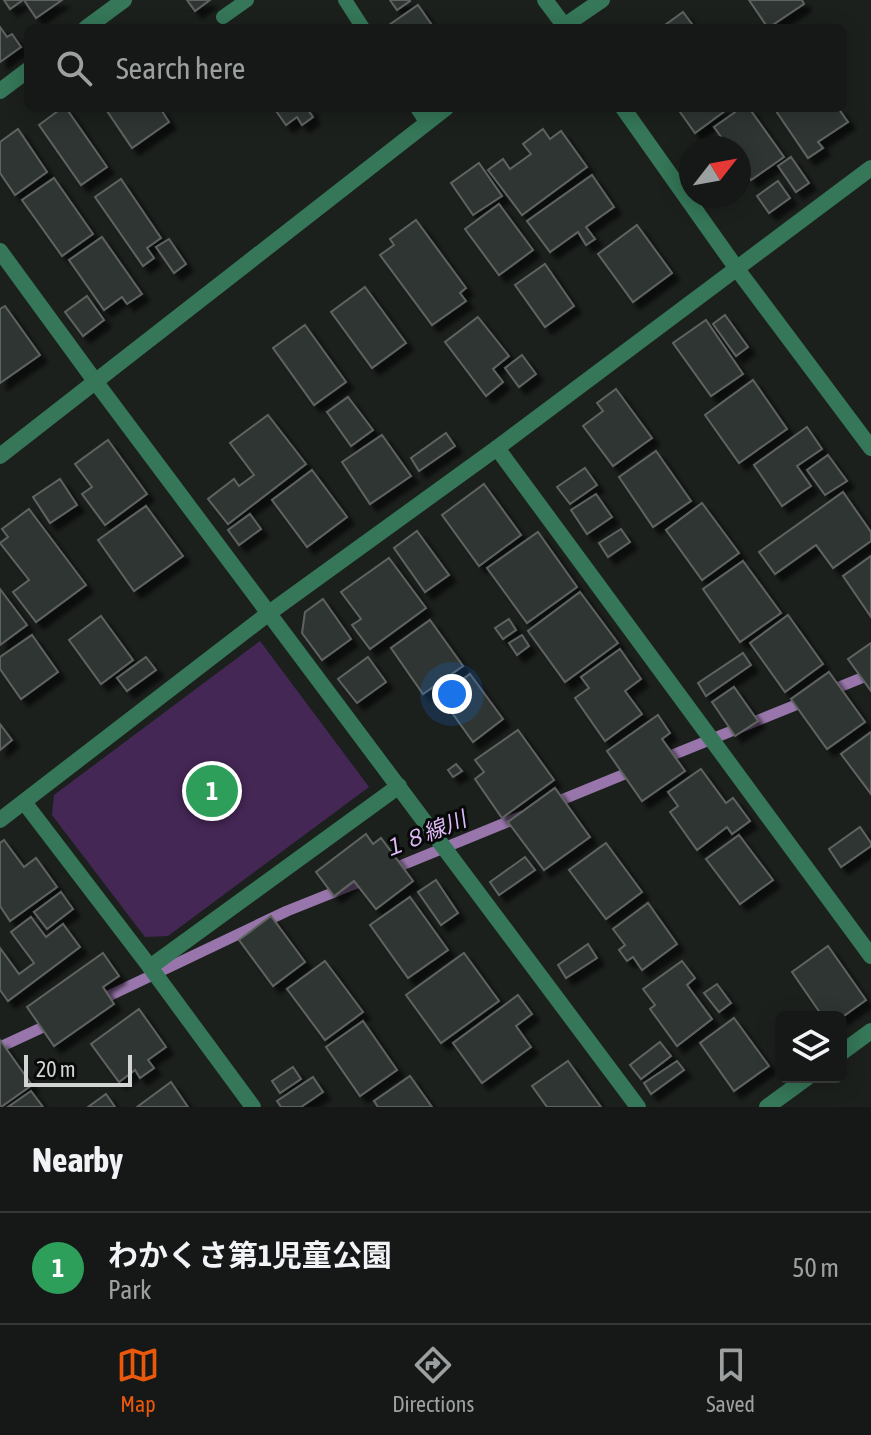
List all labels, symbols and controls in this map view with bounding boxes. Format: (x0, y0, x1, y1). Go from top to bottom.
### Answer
search box (24, 24, 847, 112)
icon: search (52, 46, 96, 90)
text: Search here (116, 51, 245, 85)
north arrow (679, 136, 751, 208)
your location (432, 674, 472, 714)
pin: 1 (186, 761, 238, 821)
water label: １８線川 (378, 805, 472, 863)
map controls (775, 1011, 847, 1083)
button: layers (775, 1011, 847, 1083)
scale bar (24, 1051, 132, 1087)
text: 20 m (36, 1056, 76, 1082)
text: Nearby (32, 1140, 123, 1179)
text: わかくさ第1児童公園 (108, 1238, 392, 1272)
text: 1 (52, 1253, 64, 1283)
text: 50 m (792, 1253, 839, 1283)
text: Park (108, 1275, 151, 1305)
tab: Map (116, 1343, 160, 1417)
tab: Directions (392, 1343, 474, 1417)
tab: Saved (706, 1343, 755, 1417)

